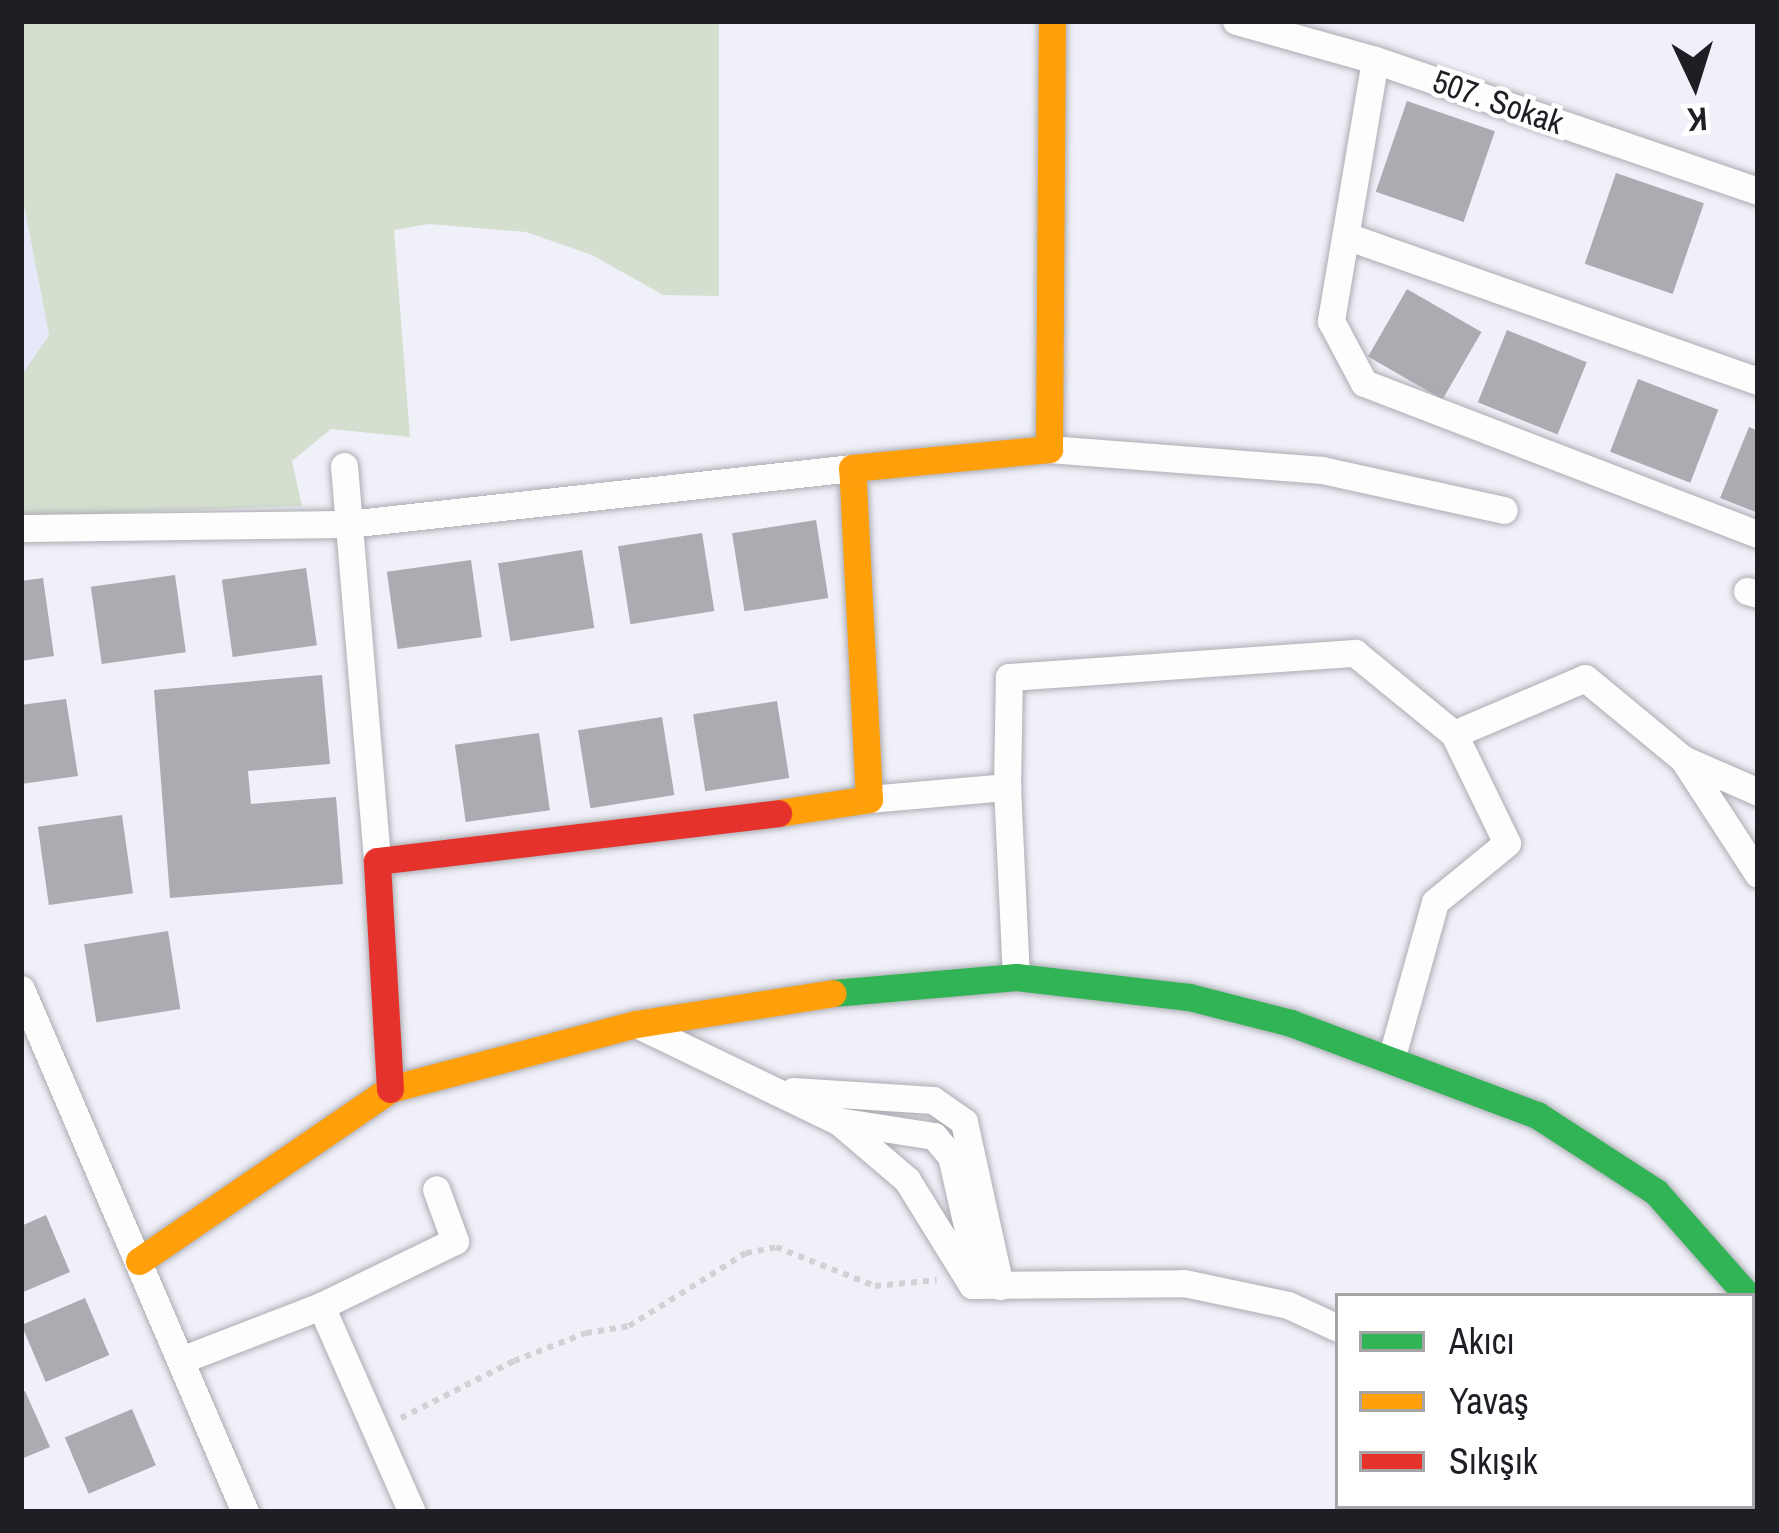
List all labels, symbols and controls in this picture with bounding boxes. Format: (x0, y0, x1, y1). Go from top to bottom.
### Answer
north arrow (1635, 24, 1755, 144)
street label: 507. Sokak (1428, 61, 1568, 143)
text: K (1686, 97, 1709, 143)
legend (1335, 1293, 1755, 1509)
text: Akıcı (1449, 1317, 1515, 1365)
text: Yavaş (1449, 1377, 1529, 1425)
text: Sıkışık (1449, 1437, 1538, 1485)

